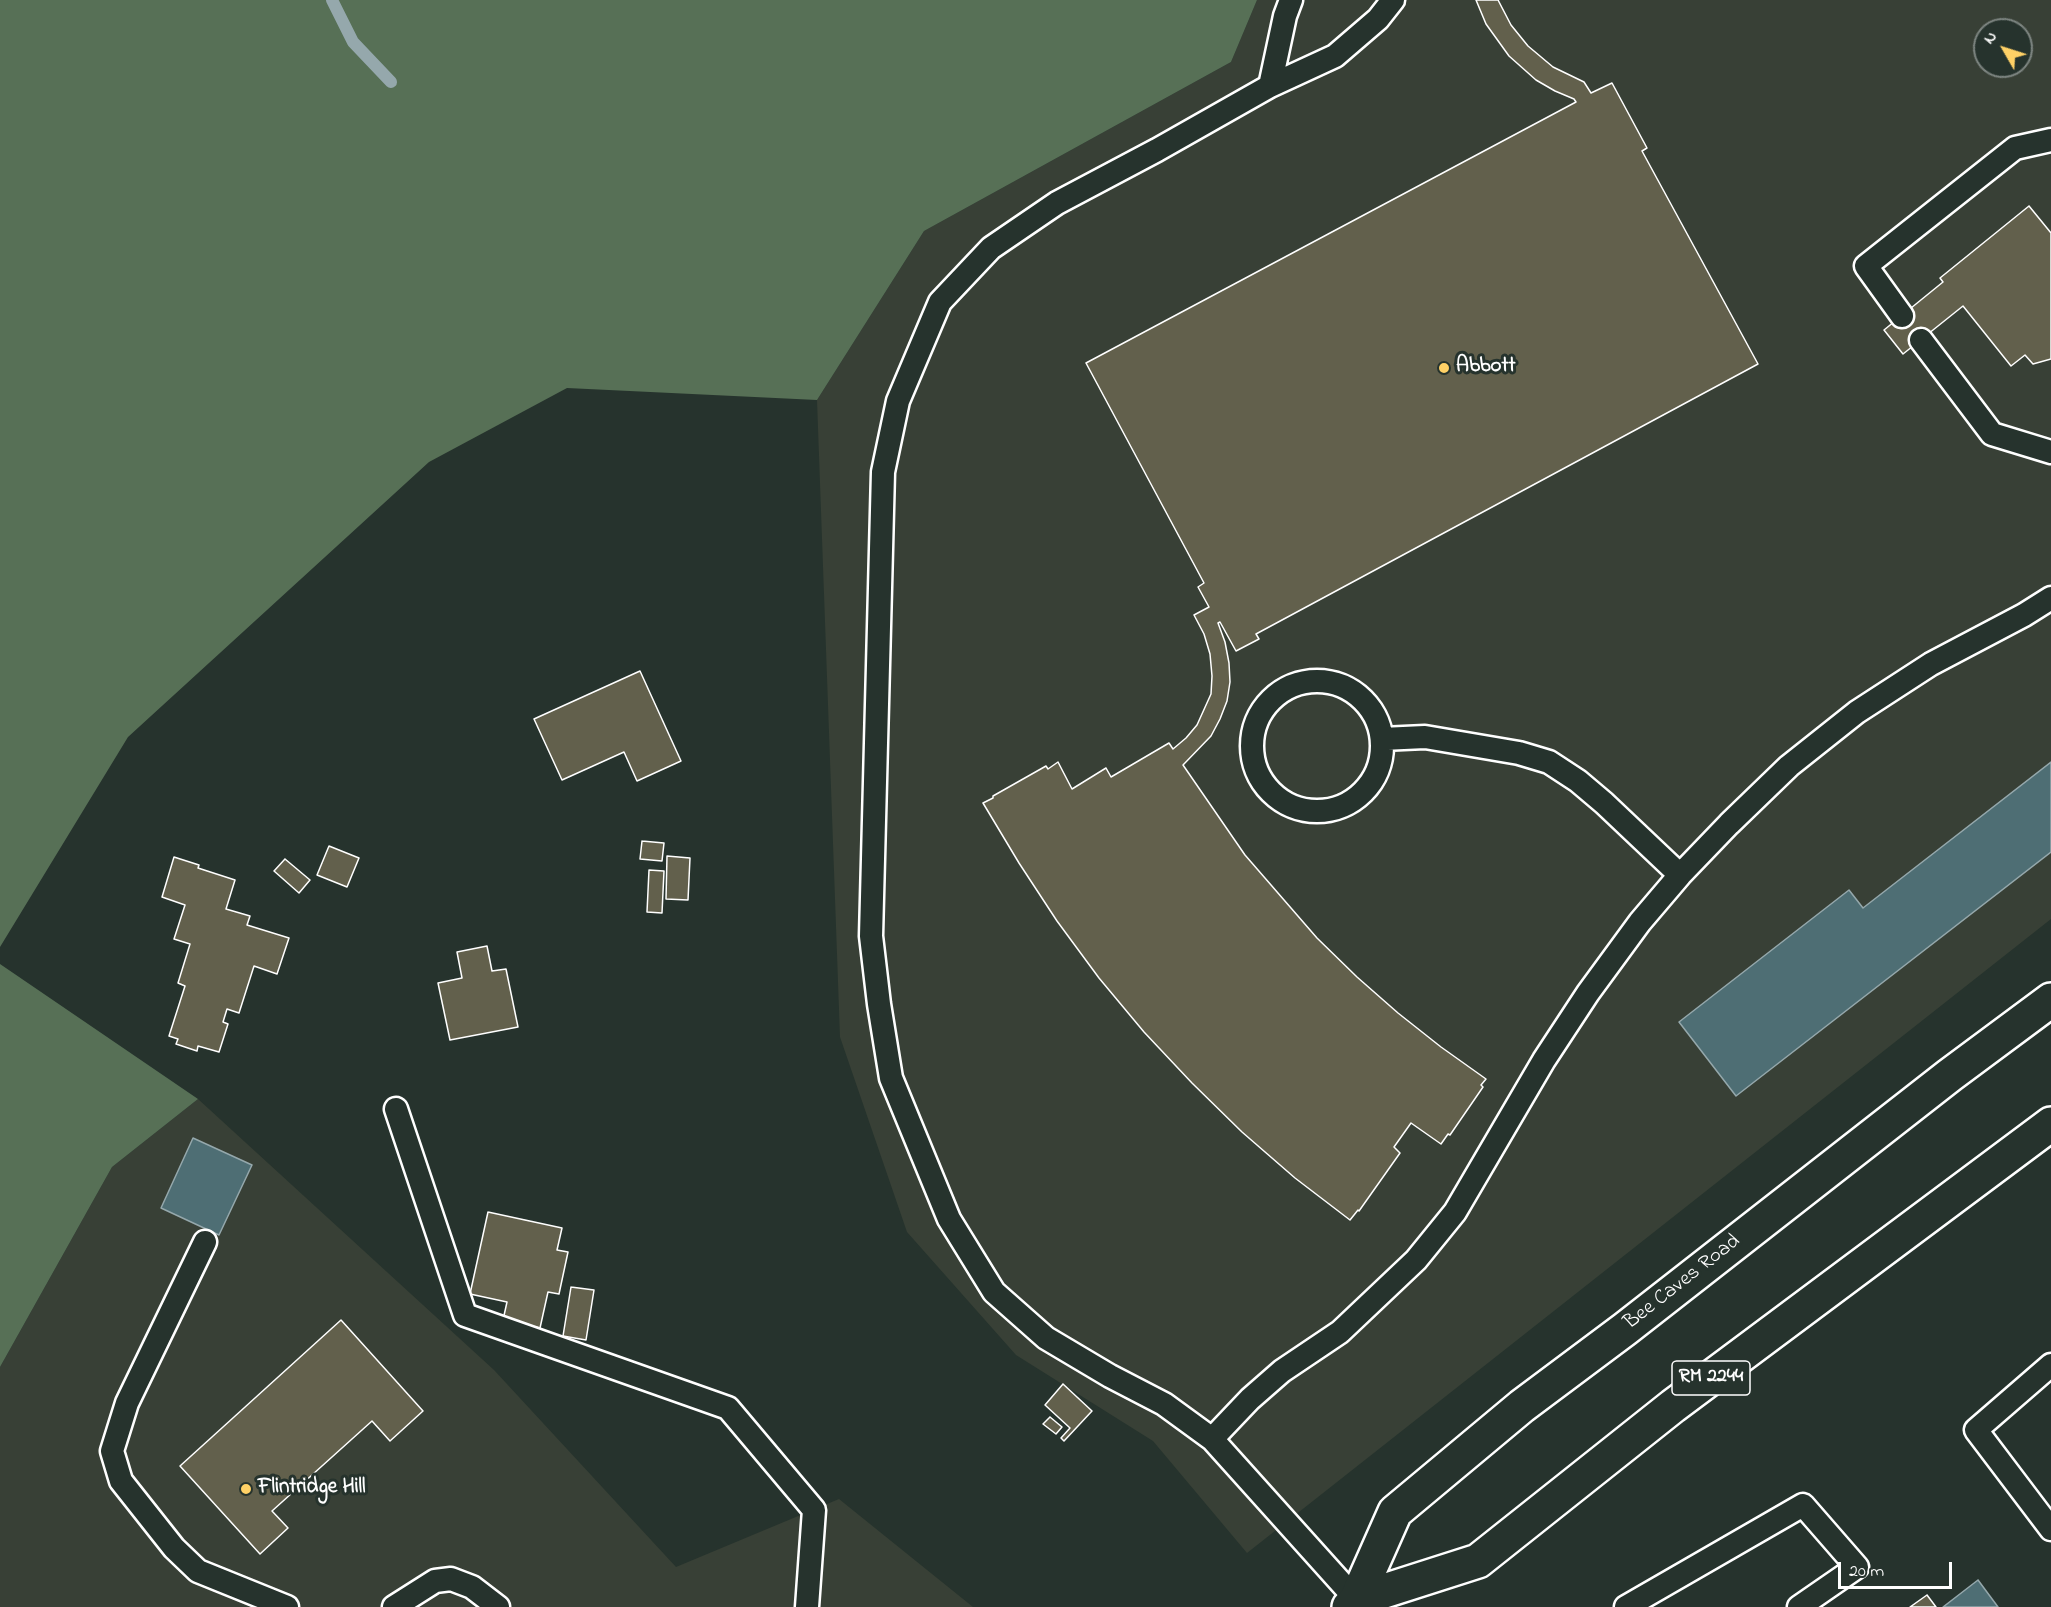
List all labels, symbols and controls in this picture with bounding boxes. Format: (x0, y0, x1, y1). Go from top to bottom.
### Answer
north arrow (1973, 18, 2033, 78)
text: N (1978, 26, 2003, 50)
place label: Abbott (1456, 355, 1516, 381)
marker: Abbott (1437, 361, 1451, 375)
street label: Bee Caves Road (1620, 1230, 1746, 1336)
road number: RM 2244 (1672, 1361, 1750, 1395)
place label: Flintridge Hill (258, 1476, 366, 1502)
marker: Flintridge Hill (239, 1482, 253, 1496)
scale bar (1841, 1550, 1955, 1588)
text: 20 m (1849, 1559, 1884, 1585)

